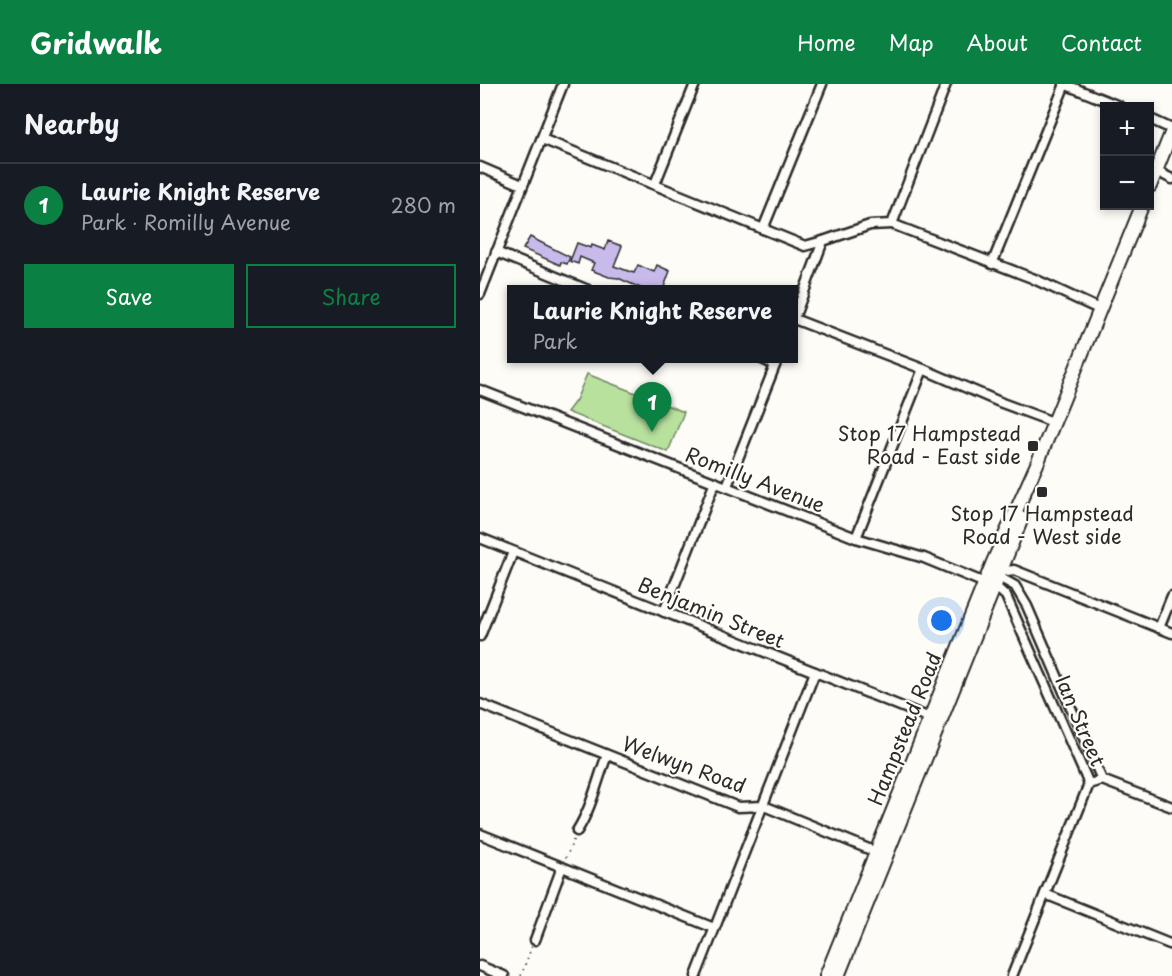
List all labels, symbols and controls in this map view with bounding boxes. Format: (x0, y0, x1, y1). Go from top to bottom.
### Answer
text: Gridwalk (30, 21, 162, 64)
text: Home (797, 26, 856, 58)
text: Map (889, 26, 934, 58)
text: About (967, 26, 1028, 58)
text: Contact (1061, 26, 1142, 58)
map controls (1100, 102, 1154, 210)
button: + (1100, 102, 1154, 156)
text: Nearby (24, 104, 119, 143)
button: − (1100, 156, 1154, 210)
text: Laurie Knight Reserve (81, 174, 320, 207)
text: 1 (39, 190, 48, 220)
text: 280 m (391, 190, 456, 220)
text: Park · Romilly Avenue (81, 207, 291, 237)
button: Save (24, 264, 234, 328)
button: Share (246, 264, 456, 328)
popup (507, 285, 798, 363)
text: Laurie Knight Reserve (533, 293, 772, 326)
text: Park (533, 326, 578, 356)
pin: 1 (632, 382, 672, 432)
place label: Stop 17 Hampstead Road - East side (838, 418, 1021, 471)
street label: Romilly Avenue (681, 439, 830, 519)
marker: Stop 17 Hampstead Road - East side (1026, 439, 1040, 453)
marker: Stop 17 Hampstead Road - West side (1035, 485, 1049, 499)
place label: Stop 17 Hampstead Road - West side (950, 498, 1134, 551)
street label: Benjamin Street (634, 569, 789, 655)
your location (927, 606, 956, 635)
street label: Hampstead Road (860, 648, 948, 810)
street label: Ian Street (1048, 670, 1114, 771)
street label: Welwyn Road (618, 728, 750, 800)

